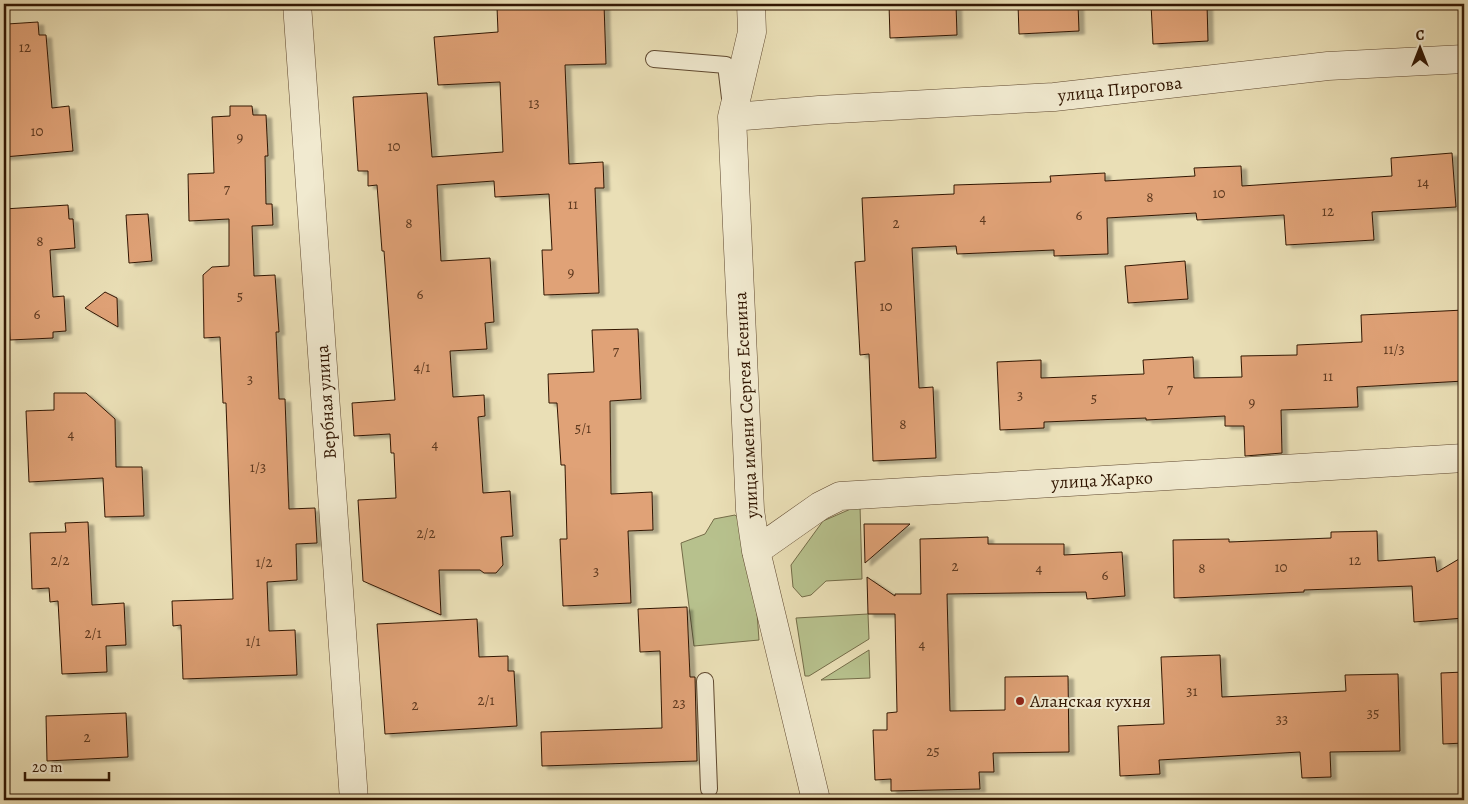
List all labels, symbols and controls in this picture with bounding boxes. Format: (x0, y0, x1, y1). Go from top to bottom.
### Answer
north arrow (1396, 22, 1446, 72)
text: С (1416, 26, 1425, 45)
house number: 12 (19, 37, 31, 57)
street label: улица Пирогова (1056, 70, 1184, 108)
house number: 13 (528, 93, 540, 113)
house number: 10 (30, 121, 44, 141)
house number: 9 (237, 127, 244, 147)
house number: 10 (387, 136, 401, 156)
house number: 14 (1417, 172, 1429, 192)
house number: 7 (224, 179, 231, 199)
house number: 10 (1212, 183, 1226, 203)
house number: 8 (1146, 187, 1154, 207)
house number: 11 (568, 194, 578, 214)
house number: 12 (1322, 201, 1334, 221)
house number: 6 (1076, 205, 1083, 225)
house number: 4 (980, 208, 987, 228)
house number: 8 (405, 213, 413, 233)
house number: 2 (892, 213, 900, 233)
house number: 8 (36, 231, 44, 251)
house number: 9 (568, 262, 575, 282)
house number: 6 (417, 284, 424, 304)
house number: 5 (237, 286, 243, 306)
street label: улица имени Сергея Есенина (728, 290, 764, 520)
house number: 10 (879, 296, 893, 316)
house number: 6 (34, 304, 41, 324)
house number: 11/3 (1383, 339, 1405, 359)
house number: 7 (613, 341, 620, 361)
street label: Вербная улица (310, 343, 342, 460)
house number: 4/1 (414, 357, 430, 377)
house number: 11 (1323, 366, 1333, 386)
house number: 3 (247, 369, 253, 389)
house number: 7 (1167, 379, 1174, 399)
house number: 3 (1017, 385, 1023, 405)
house number: 5 (1091, 388, 1097, 408)
house number: 9 (1249, 392, 1256, 412)
house number: 8 (899, 414, 907, 434)
house number: 5/1 (575, 418, 591, 438)
house number: 4 (68, 424, 75, 444)
house number: 4 (432, 434, 439, 454)
house number: 1/3 (250, 457, 266, 477)
street label: улица Жарко (1050, 465, 1153, 495)
house number: 2/2 (416, 523, 436, 543)
house number: 2/2 (50, 550, 70, 570)
house number: 12 (1349, 550, 1361, 570)
house number: 1/2 (255, 552, 273, 572)
house number: 2 (951, 556, 959, 576)
house number: 10 (1274, 557, 1288, 577)
house number: 4 (1036, 558, 1043, 578)
house number: 8 (1198, 558, 1206, 578)
house number: 3 (593, 561, 599, 581)
house number: 6 (1102, 565, 1109, 585)
house number: 2/1 (84, 623, 102, 643)
house number: 1/1 (245, 631, 261, 651)
house number: 4 (919, 634, 926, 654)
house number: 31 (1186, 681, 1198, 701)
place label: Аланская кухня (1029, 689, 1151, 713)
house number: 2/1 (477, 690, 495, 710)
house number: 23 (672, 693, 686, 713)
house number: 2 (411, 695, 419, 715)
marker: Аланская кухня (1014, 695, 1026, 707)
house number: 35 (1367, 703, 1379, 723)
house number: 33 (1276, 709, 1288, 729)
house number: 2 (83, 727, 91, 747)
house number: 25 (926, 741, 940, 761)
scale bar (25, 749, 109, 781)
text: 20 m (32, 757, 63, 777)

